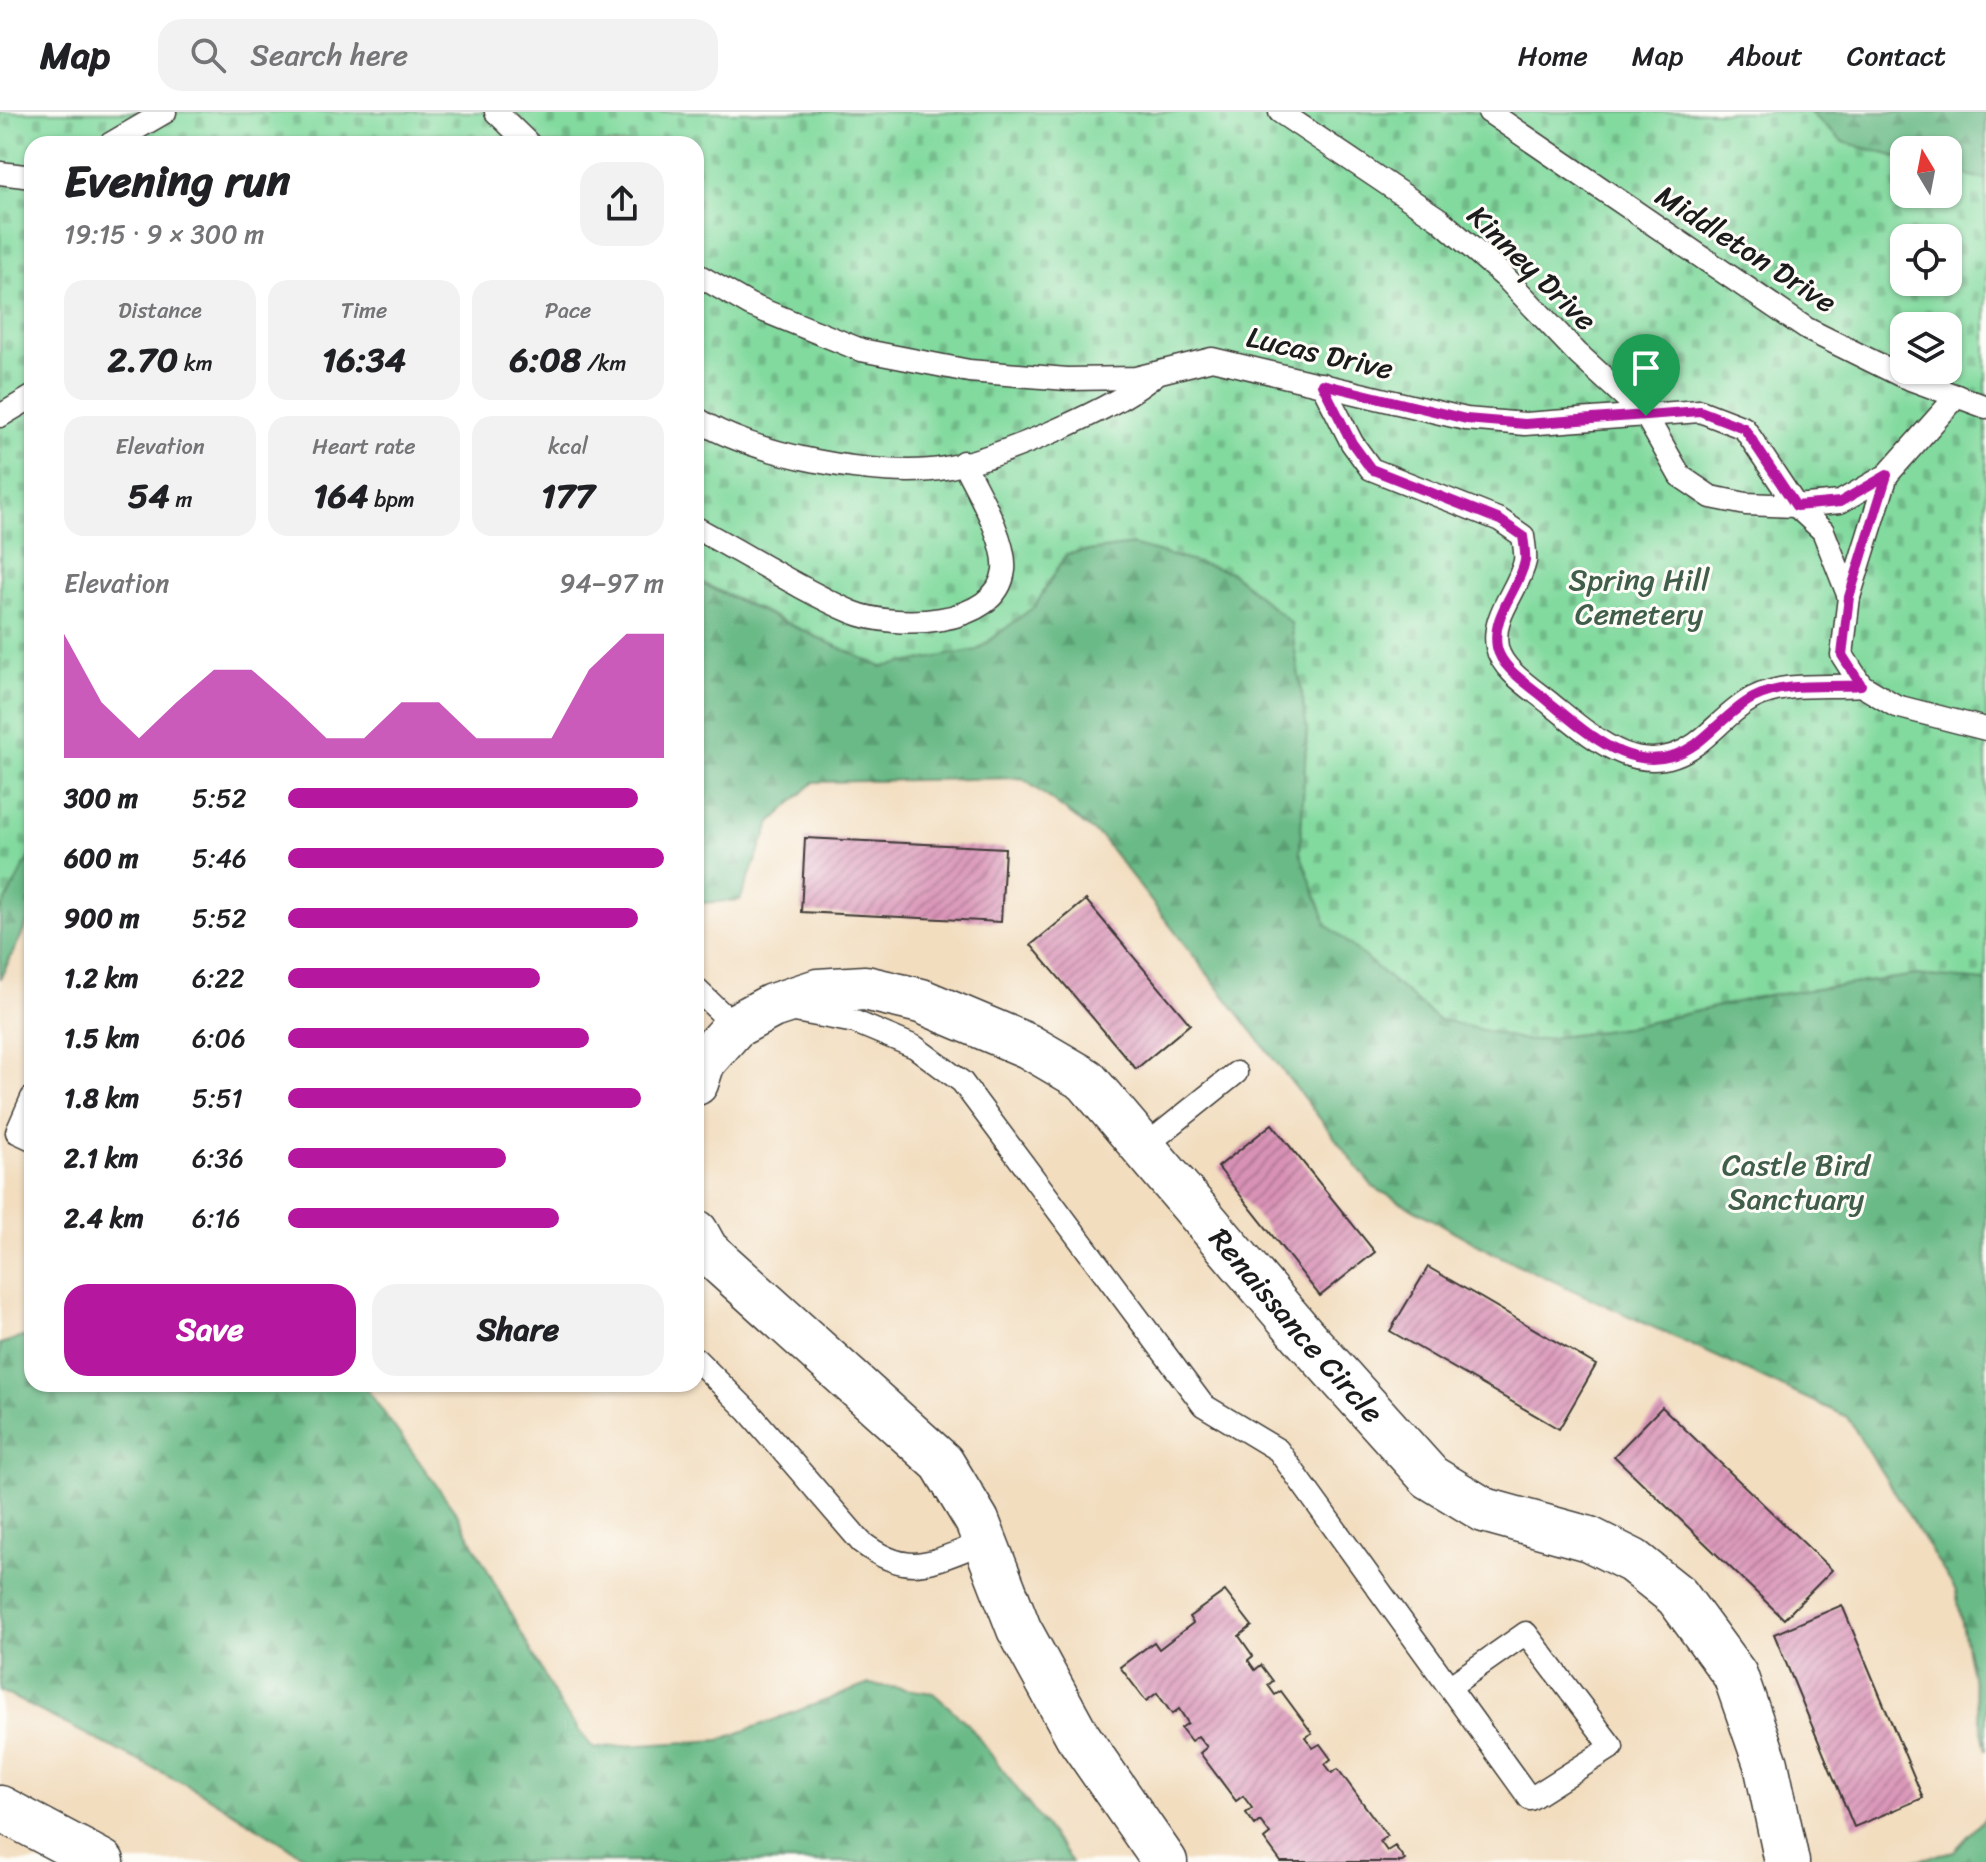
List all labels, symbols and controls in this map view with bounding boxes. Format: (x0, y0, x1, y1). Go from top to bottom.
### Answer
search box (158, 19, 718, 91)
text: Map (40, 22, 110, 89)
text: Search here (250, 28, 408, 82)
text: Home (1518, 31, 1588, 80)
text: Map (1632, 31, 1683, 80)
text: About (1727, 31, 1803, 80)
text: Contact (1847, 31, 1946, 80)
icon: search (186, 33, 230, 77)
north arrow (1890, 136, 1962, 208)
map controls (1890, 136, 1962, 384)
text: Evening run (64, 142, 290, 220)
button: share (580, 162, 664, 246)
street label: Middleton Drive (1644, 170, 1848, 328)
street label: Kinney Drive (1454, 191, 1610, 345)
text: 19:15 · 9 × 300 m (64, 211, 264, 257)
button: locate (1890, 224, 1962, 296)
text: Distance (118, 291, 202, 330)
text: Time (341, 291, 387, 330)
text: Pace (545, 291, 591, 330)
street label: Lucas Drive (1241, 310, 1399, 396)
button: layers (1890, 312, 1962, 384)
text: 2.70 (107, 330, 178, 390)
text: 16:34 (322, 330, 406, 390)
text: 6:08 (510, 330, 581, 390)
pin (1612, 334, 1680, 416)
text: km (178, 344, 213, 383)
text: /km (581, 344, 626, 383)
icon: arrive (1624, 346, 1668, 390)
text: Elevation (115, 427, 205, 466)
text: Heart rate (312, 427, 416, 466)
text: kcal (548, 427, 588, 466)
text: 54 (128, 466, 170, 526)
text: 164 (313, 466, 368, 526)
text: 177 (541, 466, 595, 526)
text: m (170, 480, 192, 519)
text: bpm (368, 480, 415, 519)
park label: Spring Hill Cemetery (1568, 553, 1710, 641)
text: Elevation (64, 560, 169, 606)
text: 94–97 m (560, 560, 664, 606)
text: 300 m (64, 775, 138, 821)
text: 5:52 (192, 775, 247, 821)
text: 600 m (64, 835, 138, 881)
text: 5:46 (192, 835, 247, 881)
text: 900 m (64, 895, 140, 941)
text: 5:52 (192, 895, 247, 941)
text: 1.2 km (64, 955, 139, 1001)
text: 6:22 (192, 955, 245, 1001)
text: 1.5 km (64, 1015, 139, 1061)
text: 6:06 (192, 1015, 246, 1061)
text: 1.8 km (64, 1075, 139, 1121)
text: 5:51 (192, 1075, 243, 1121)
text: 2.1 km (64, 1135, 139, 1181)
text: 6:36 (192, 1135, 244, 1181)
park label: Castle Bird Sanctuary (1722, 1138, 1872, 1226)
text: 2.4 km (64, 1195, 144, 1241)
text: 6:16 (192, 1195, 241, 1241)
street label: Renaissance Circle (1195, 1215, 1398, 1437)
button: Save (64, 1284, 356, 1376)
button: Share (372, 1284, 664, 1376)

